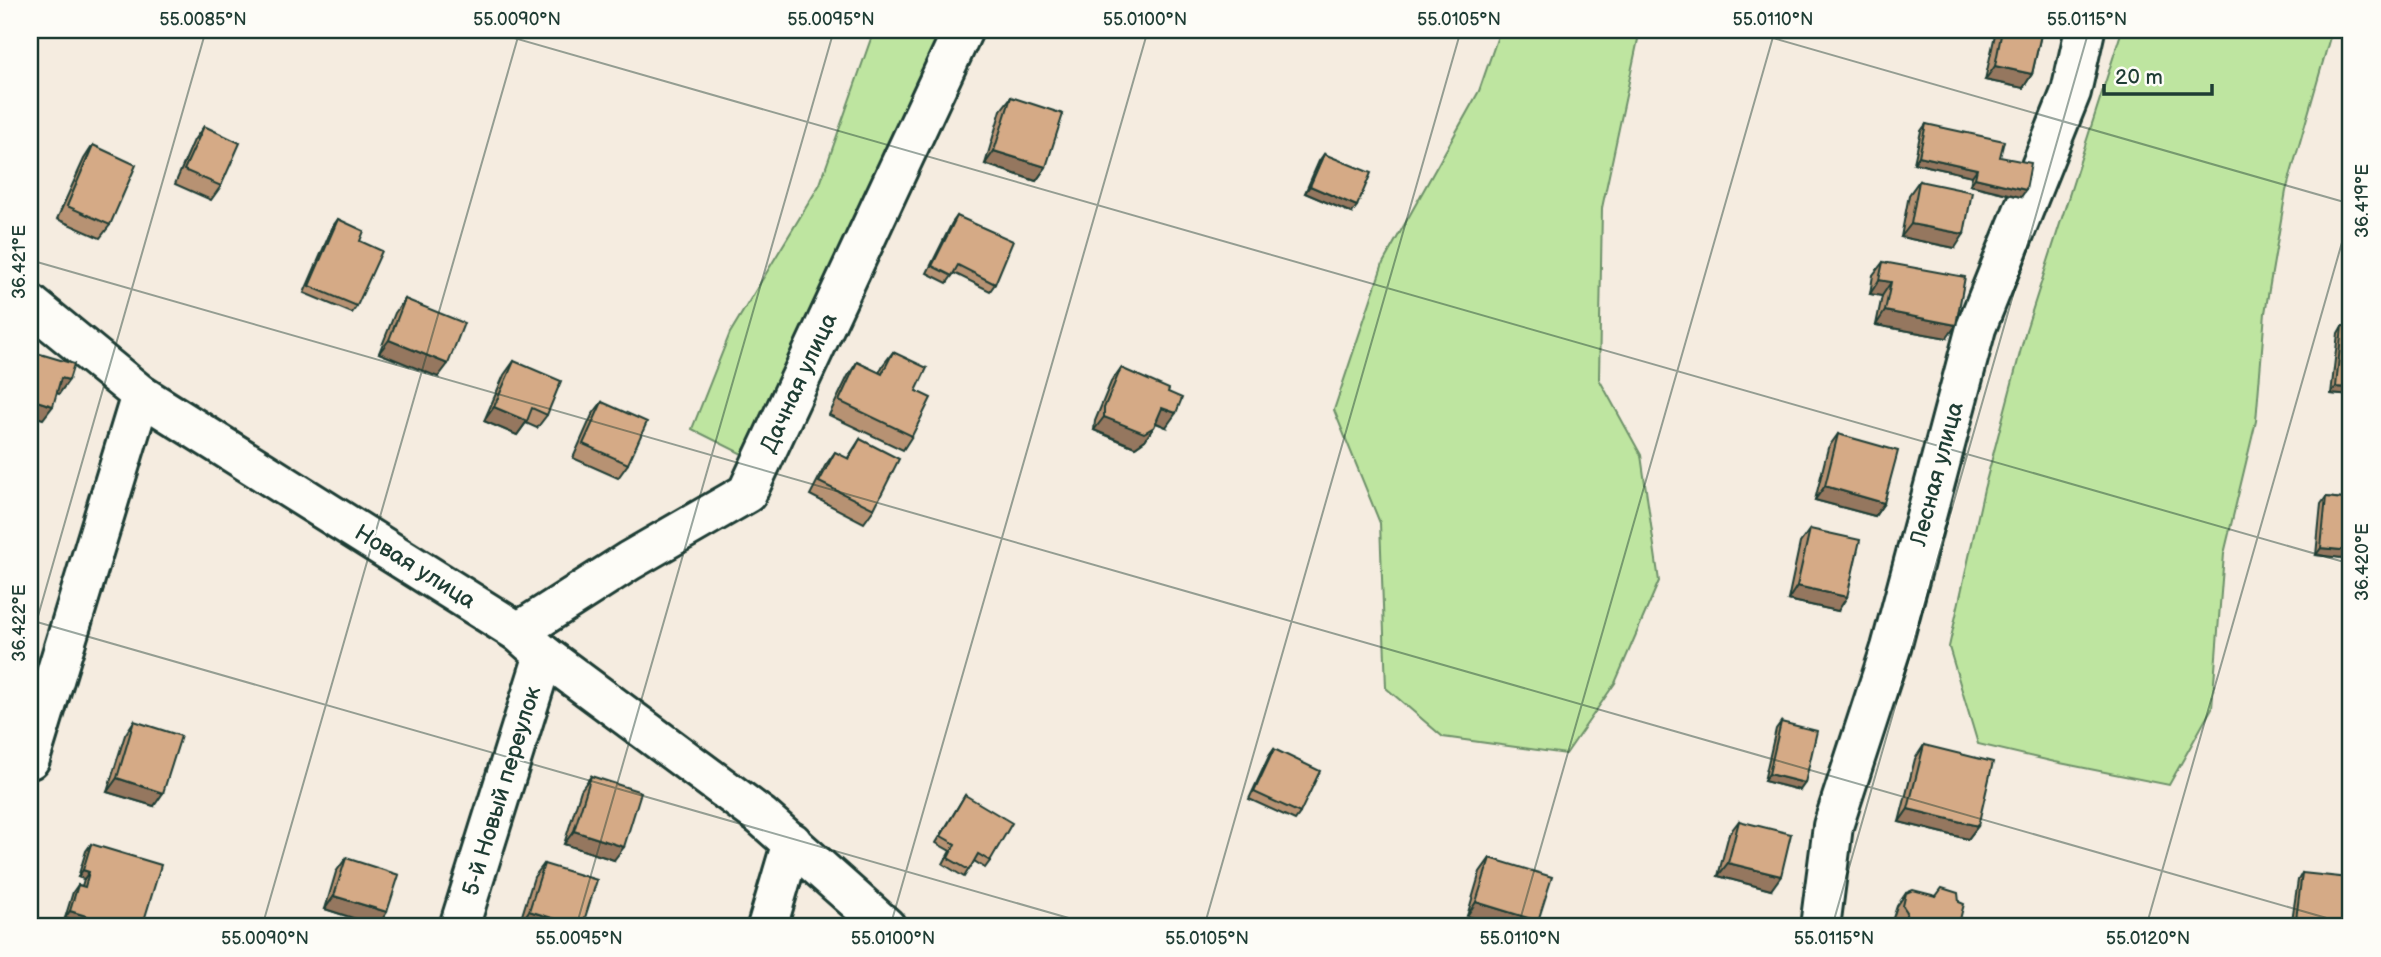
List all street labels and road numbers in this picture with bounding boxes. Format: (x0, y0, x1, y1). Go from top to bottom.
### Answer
street label: Дачная улица (754, 308, 844, 457)
street label: Лесная улица (1904, 399, 1970, 550)
street label: Новая улица (349, 519, 481, 615)
street label: 5-й Новый переулок (457, 682, 547, 899)

